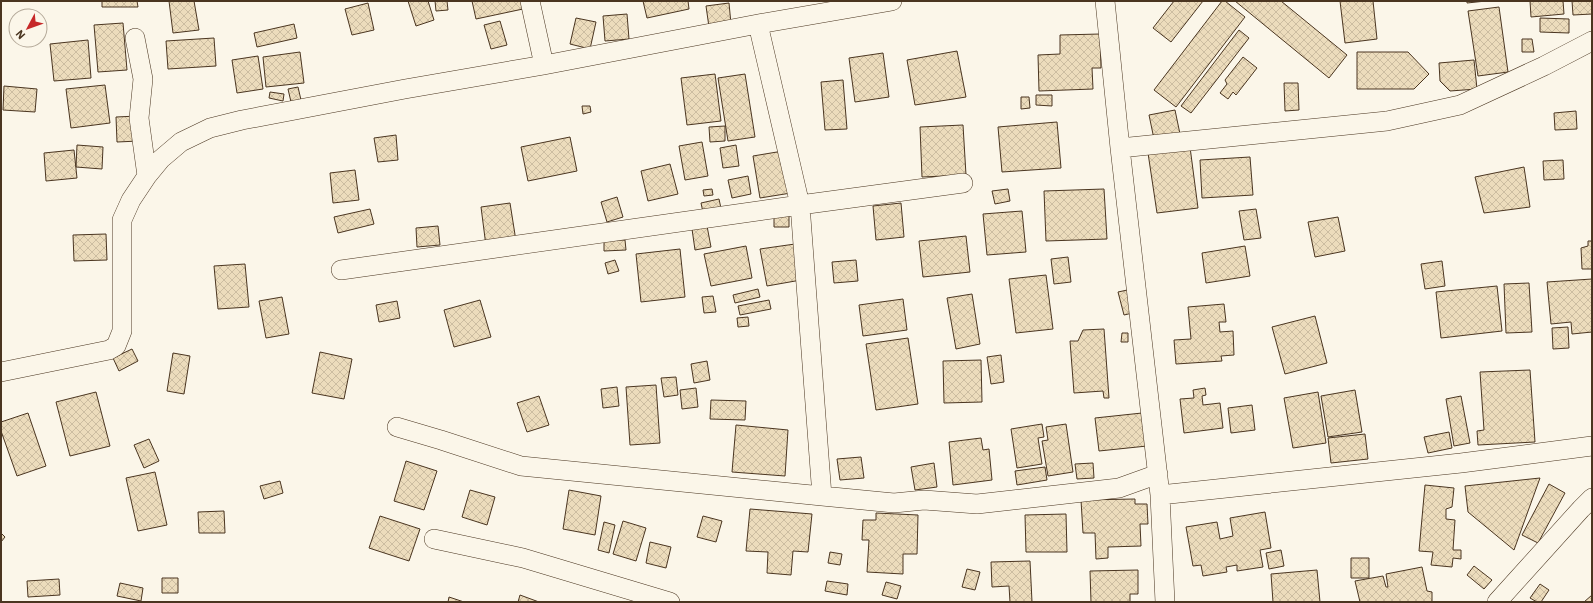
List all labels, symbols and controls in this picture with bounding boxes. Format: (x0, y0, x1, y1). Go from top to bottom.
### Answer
north arrow (8, 8, 48, 48)
text: N (13, 27, 28, 42)

